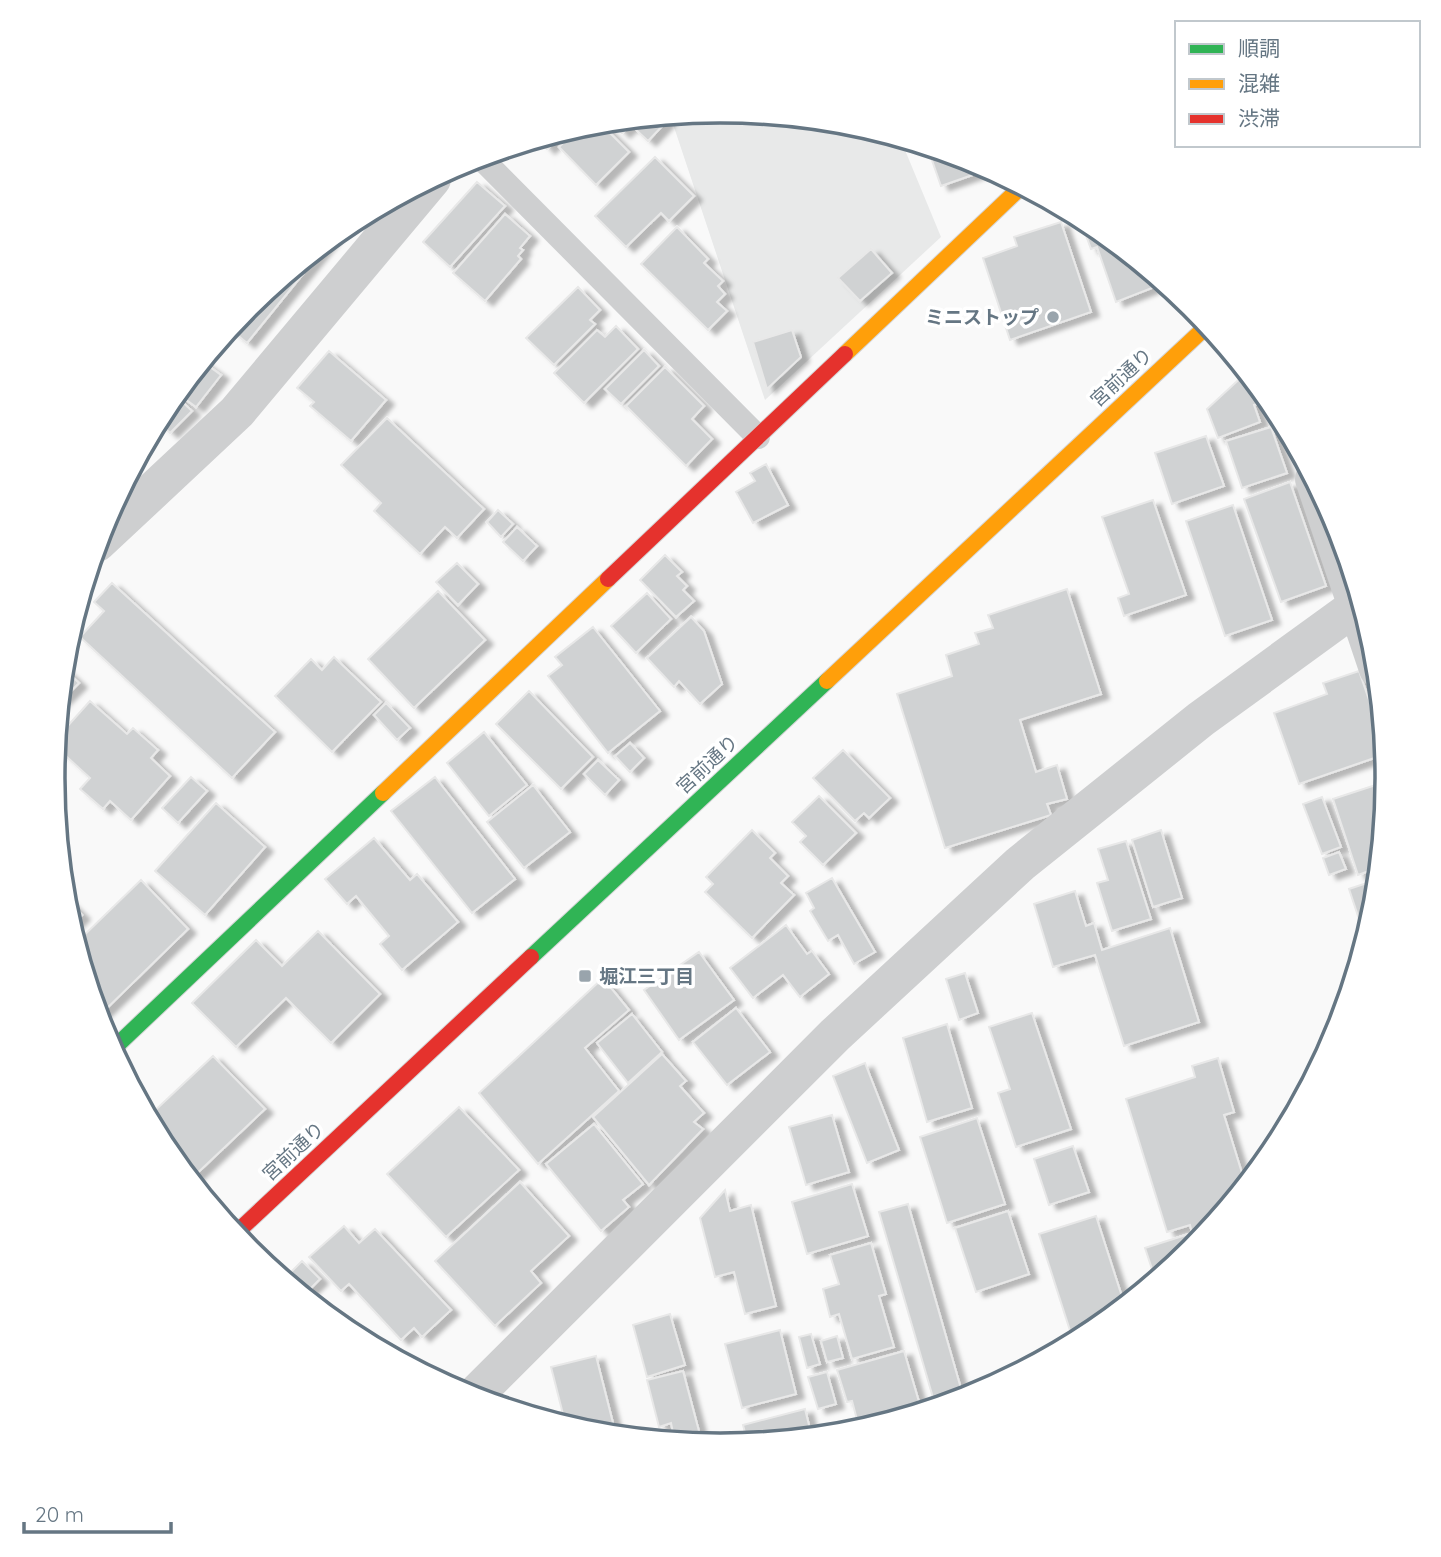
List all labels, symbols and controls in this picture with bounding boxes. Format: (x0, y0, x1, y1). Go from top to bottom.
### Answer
legend (1175, 21, 1420, 147)
text: 順調 (1238, 35, 1280, 61)
text: 混雑 (1238, 70, 1280, 96)
text: 渋滞 (1238, 105, 1280, 131)
place label: ミニストップ (925, 305, 1039, 329)
marker: ミニストップ (1045, 309, 1061, 325)
street label: 宮前通り (1085, 342, 1157, 412)
street label: 宮前通り (671, 729, 743, 799)
place label: 堀江三丁目 (599, 964, 694, 988)
marker: 堀江三丁目 (577, 968, 593, 984)
street label: 宮前通り (257, 1116, 329, 1186)
scale bar (24, 1490, 172, 1534)
text: 20 m (35, 1501, 84, 1527)

